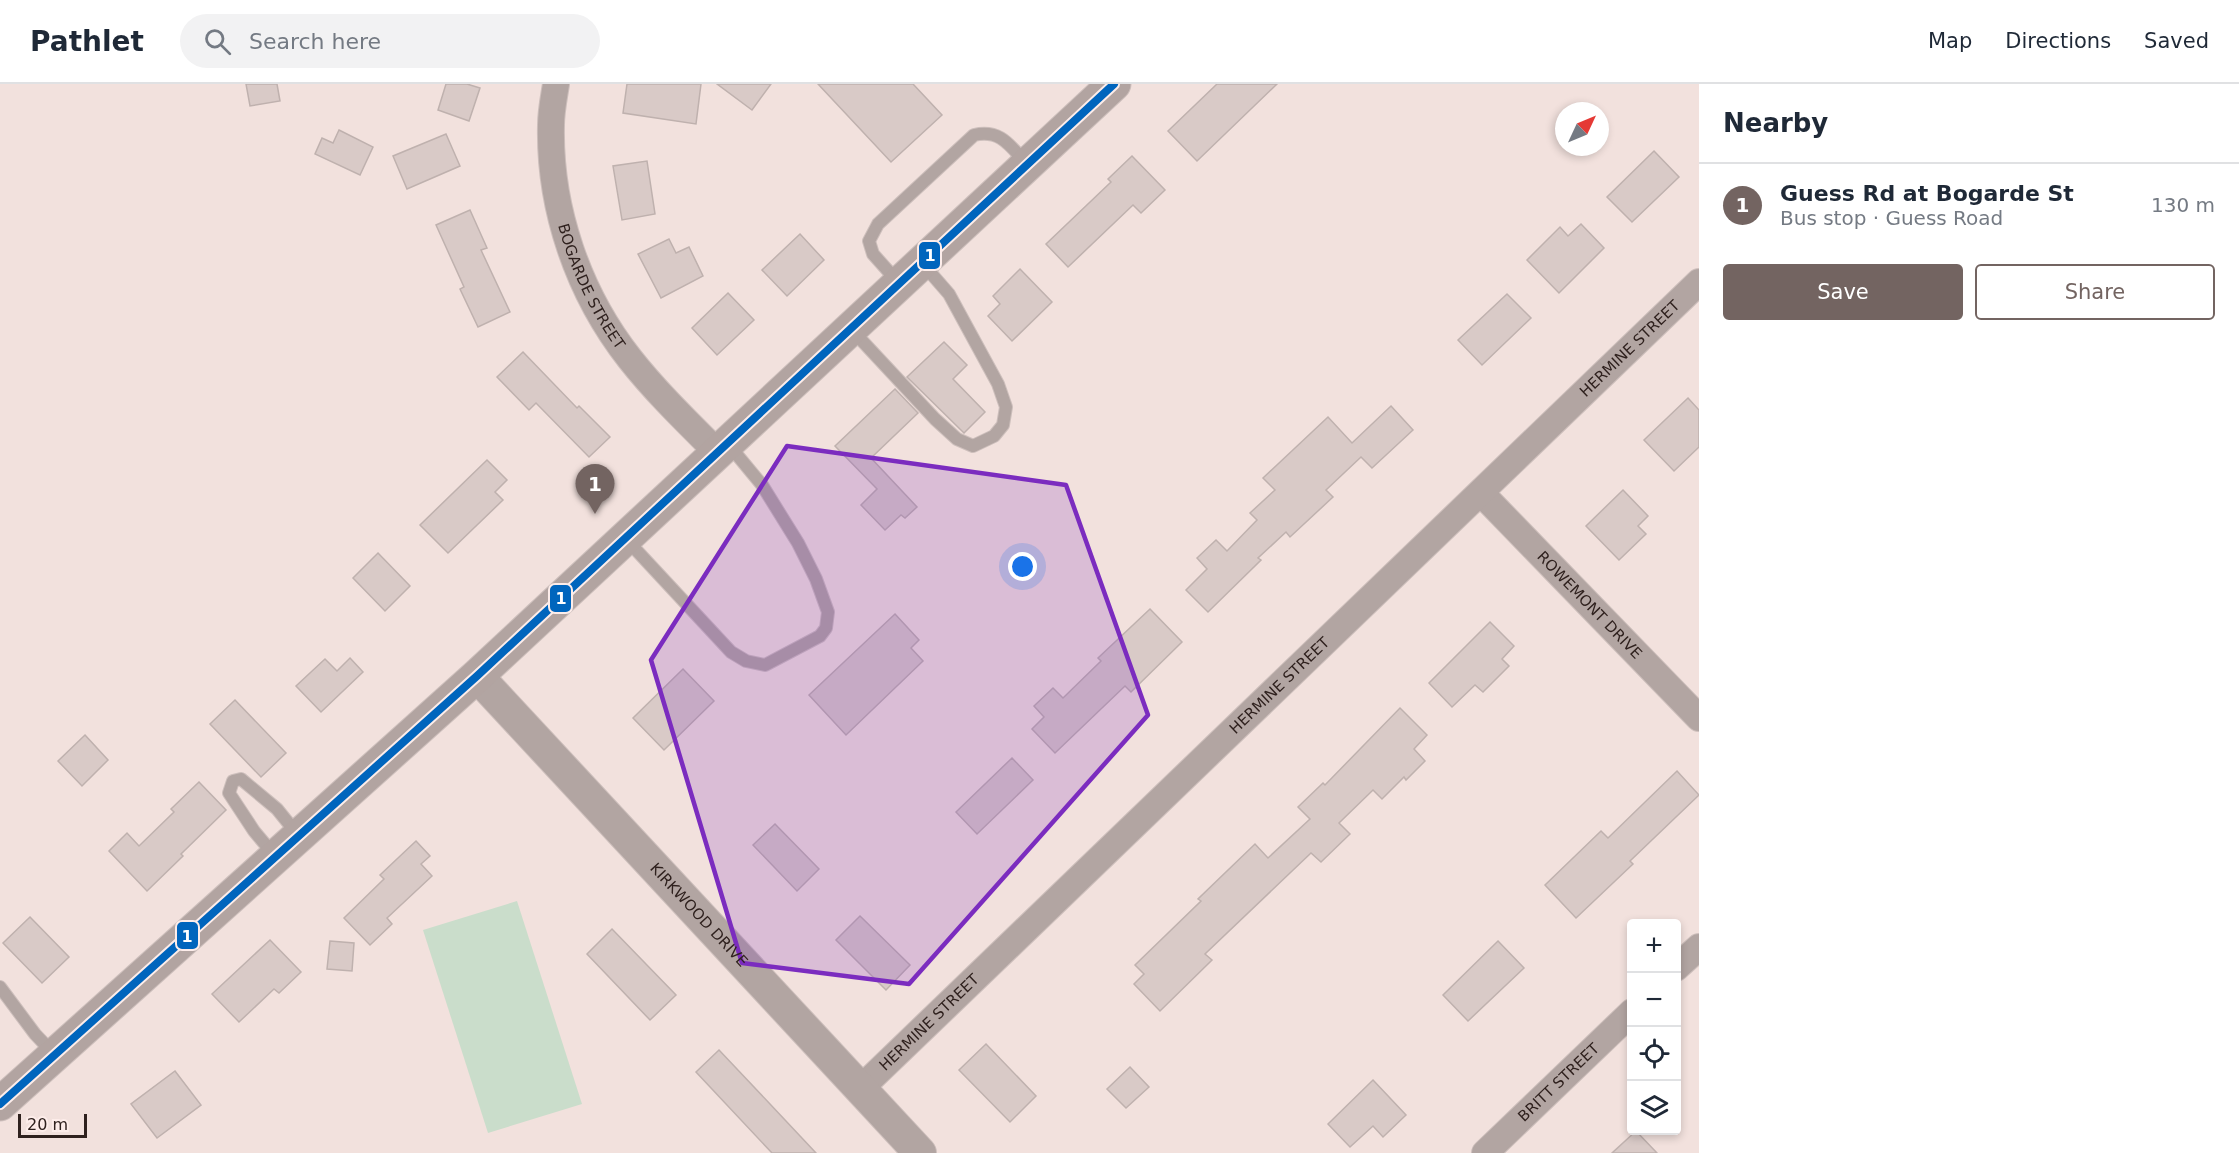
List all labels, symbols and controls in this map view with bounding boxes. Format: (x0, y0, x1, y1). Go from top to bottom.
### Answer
search box (180, 14, 600, 68)
text: Pathlet (30, 25, 144, 58)
icon: search (201, 25, 234, 58)
text: Search here (249, 29, 381, 54)
text: Map (1928, 29, 1972, 53)
text: Directions (2005, 29, 2111, 53)
text: Saved (2144, 29, 2209, 53)
north arrow (1555, 102, 1609, 156)
text: Nearby (1723, 108, 1828, 138)
text: Guess Rd at Bogarde St (1780, 181, 2074, 206)
text: 1 (1736, 193, 1749, 217)
text: 130 m (2151, 193, 2215, 217)
text: Bus stop · Guess Road (1780, 206, 2003, 230)
street label: BOGARDE STREET (554, 222, 629, 353)
line badge: 1 (918, 241, 941, 270)
text: 1 (924, 246, 936, 265)
button: Save (1723, 264, 1963, 320)
button: Share (1975, 264, 2215, 320)
street label: HERMINE STREET (1576, 296, 1684, 401)
pin: 1 (576, 464, 614, 514)
street label: ROWEMONT DRIVE (1533, 548, 1646, 663)
your location (1008, 552, 1037, 581)
line badge: 1 (549, 584, 572, 613)
text: 1 (555, 589, 567, 608)
street label: HERMINE STREET (1226, 633, 1334, 738)
street label: KIRKWOOD DRIVE (646, 859, 751, 970)
map controls (1627, 919, 1681, 1135)
button: + (1627, 919, 1681, 973)
line badge: 1 (176, 921, 199, 950)
text: 1 (181, 927, 193, 946)
street label: HERMINE STREET (876, 970, 983, 1074)
button: − (1627, 973, 1681, 1027)
button: locate (1627, 1027, 1681, 1081)
street label: BRITT STREET (1514, 1039, 1603, 1125)
button: layers (1627, 1081, 1681, 1135)
scale bar (18, 1111, 87, 1138)
text: 20 m (27, 1115, 68, 1134)

